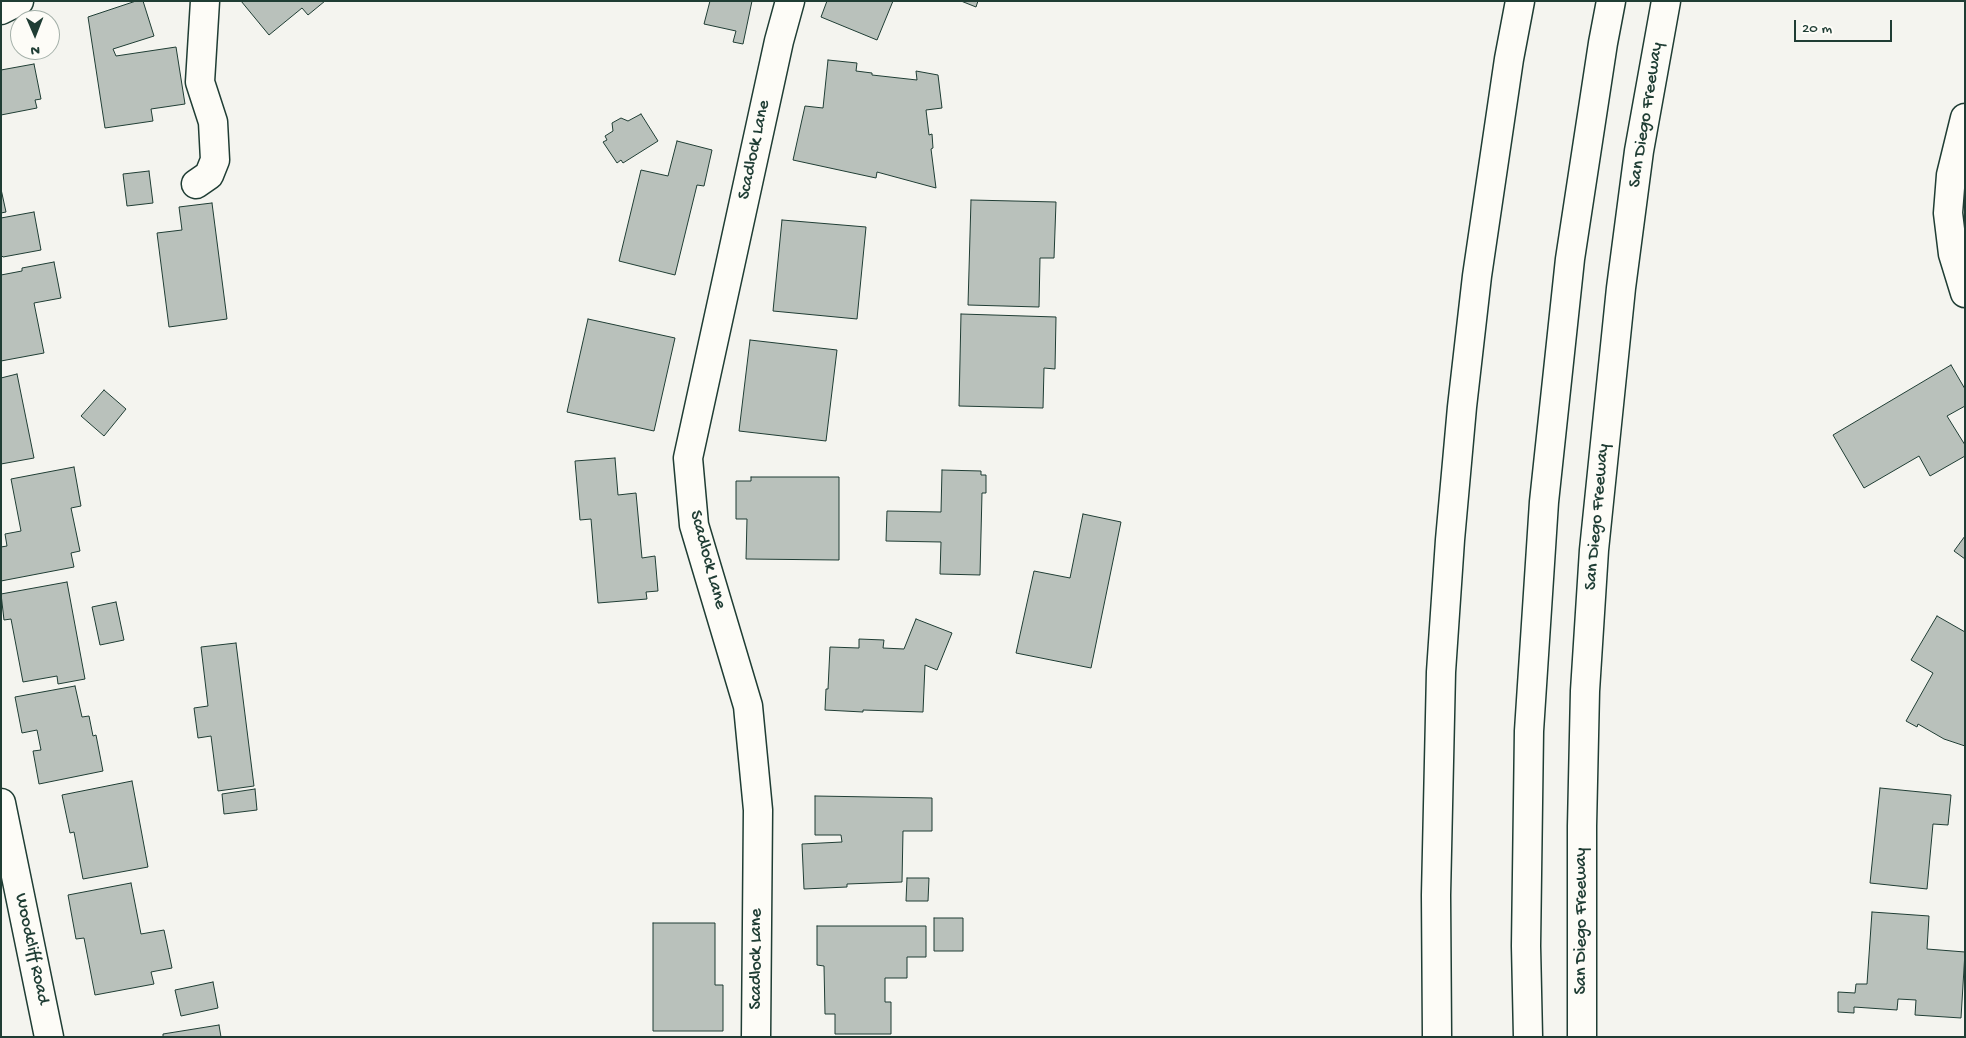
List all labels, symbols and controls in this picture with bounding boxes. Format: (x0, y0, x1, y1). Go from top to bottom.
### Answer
north arrow (10, 10, 60, 60)
scale bar (1796, 10, 1894, 42)
text: 20 m (1802, 20, 1832, 38)
text: N (31, 41, 40, 58)
street label: San Diego Freeway (1625, 41, 1669, 189)
street label: Scadlock Lane (734, 98, 776, 202)
street label: San Diego Freeway (1581, 443, 1615, 591)
street label: Scadlock Lane (683, 508, 731, 612)
street label: San Diego Freeway (1571, 848, 1593, 994)
street label: Woodcliff Road (9, 891, 53, 1007)
street label: Scadlock Lane (746, 908, 768, 1010)

